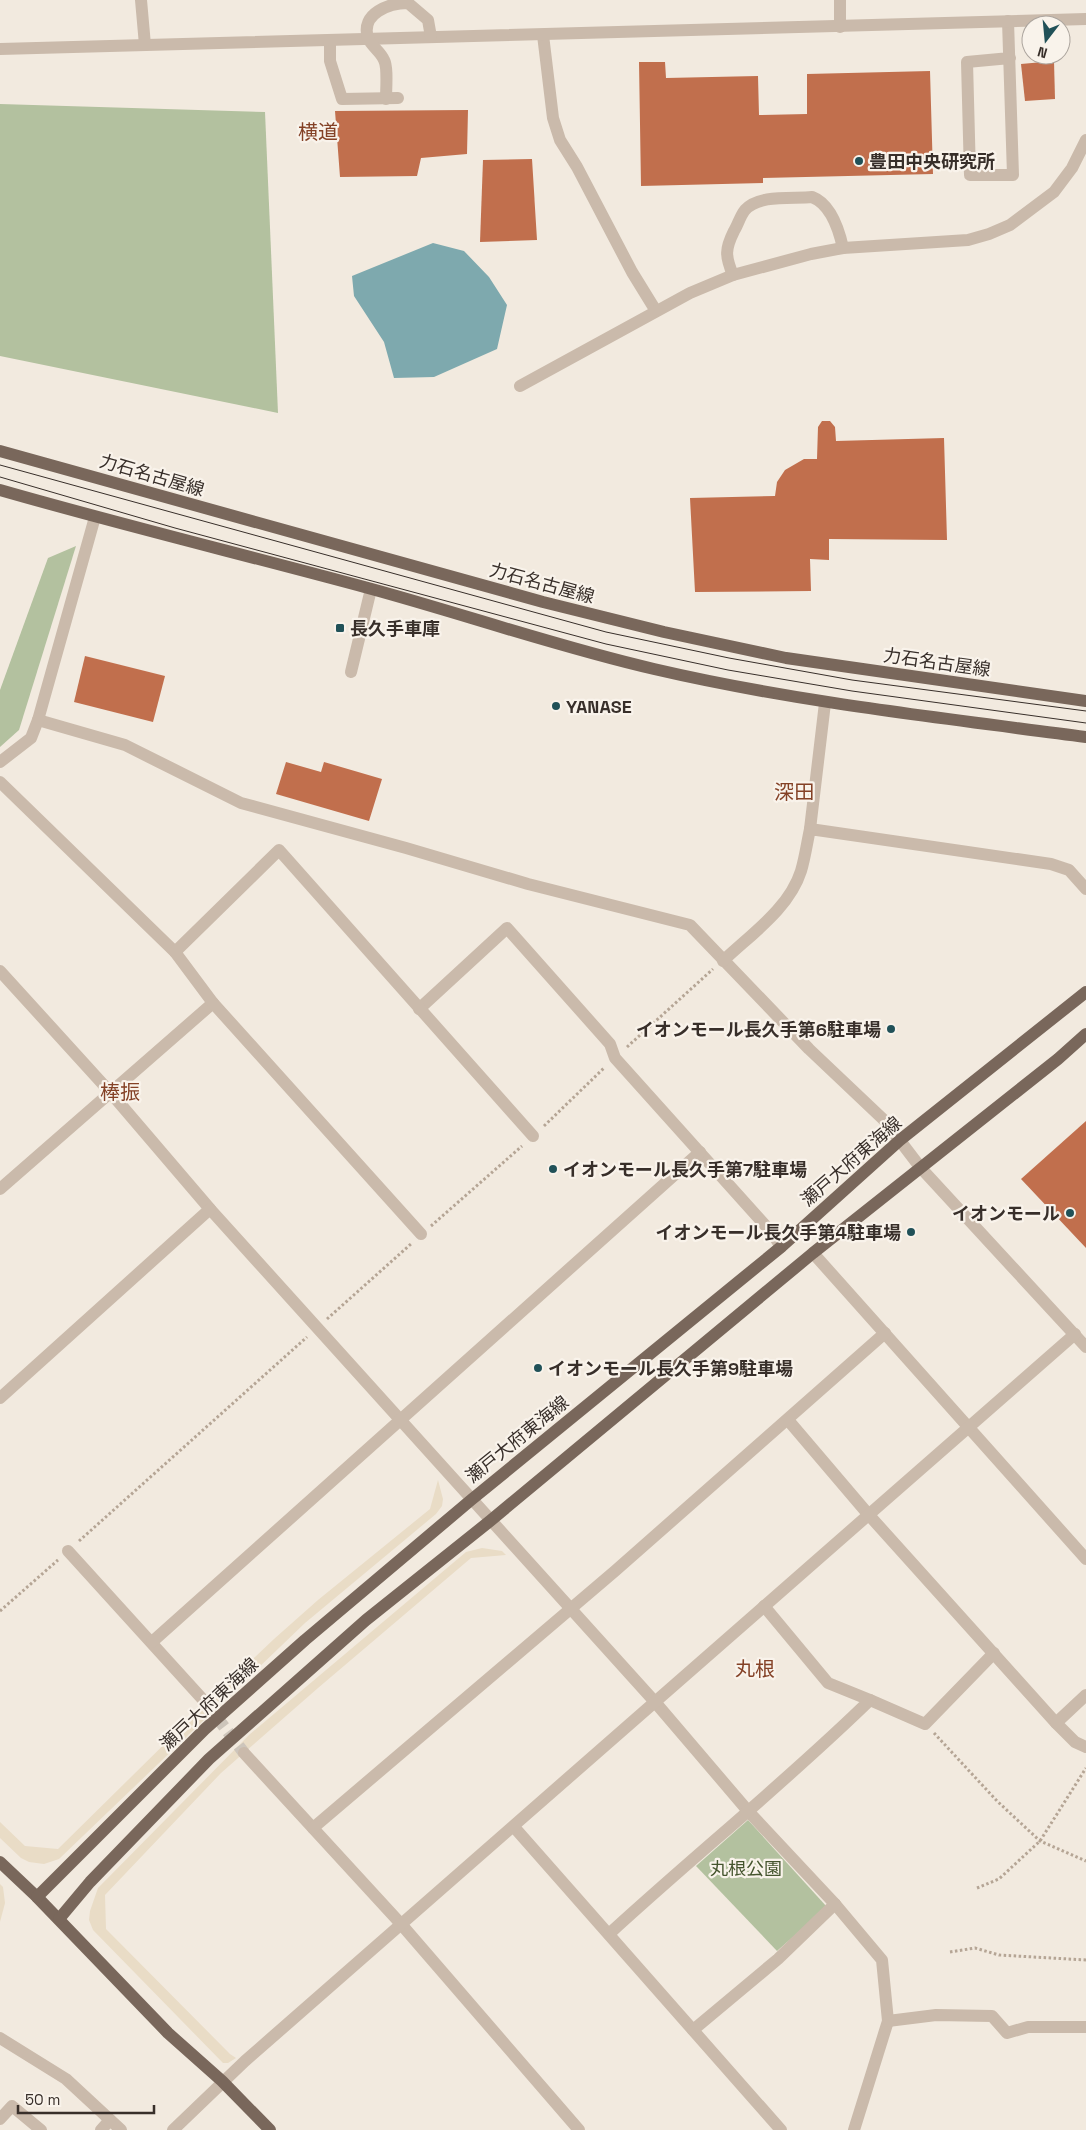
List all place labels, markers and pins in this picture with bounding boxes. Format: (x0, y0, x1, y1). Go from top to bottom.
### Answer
place label: 豊田中央研究所 (869, 150, 995, 173)
marker: 豊田中央研究所 (853, 155, 865, 167)
place label: 長久手車庫 (350, 617, 440, 640)
marker: 長久手車庫 (334, 622, 346, 634)
place label: YANASE (566, 695, 632, 718)
marker: YANASE (550, 700, 562, 712)
place label: イオンモール長久手第6駐車場 (636, 1018, 881, 1041)
marker: イオンモール長久手第6駐車場 (885, 1023, 897, 1035)
place label: イオンモール長久手第7駐車場 (563, 1158, 807, 1181)
marker: イオンモール長久手第7駐車場 (547, 1163, 559, 1175)
place label: イオンモール (952, 1202, 1060, 1225)
marker: イオンモール (1064, 1207, 1076, 1219)
place label: イオンモール長久手第4駐車場 (656, 1221, 901, 1244)
marker: イオンモール長久手第4駐車場 (905, 1226, 917, 1238)
place label: イオンモール長久手第9駐車場 (548, 1357, 793, 1380)
marker: イオンモール長久手第9駐車場 (532, 1362, 544, 1374)

